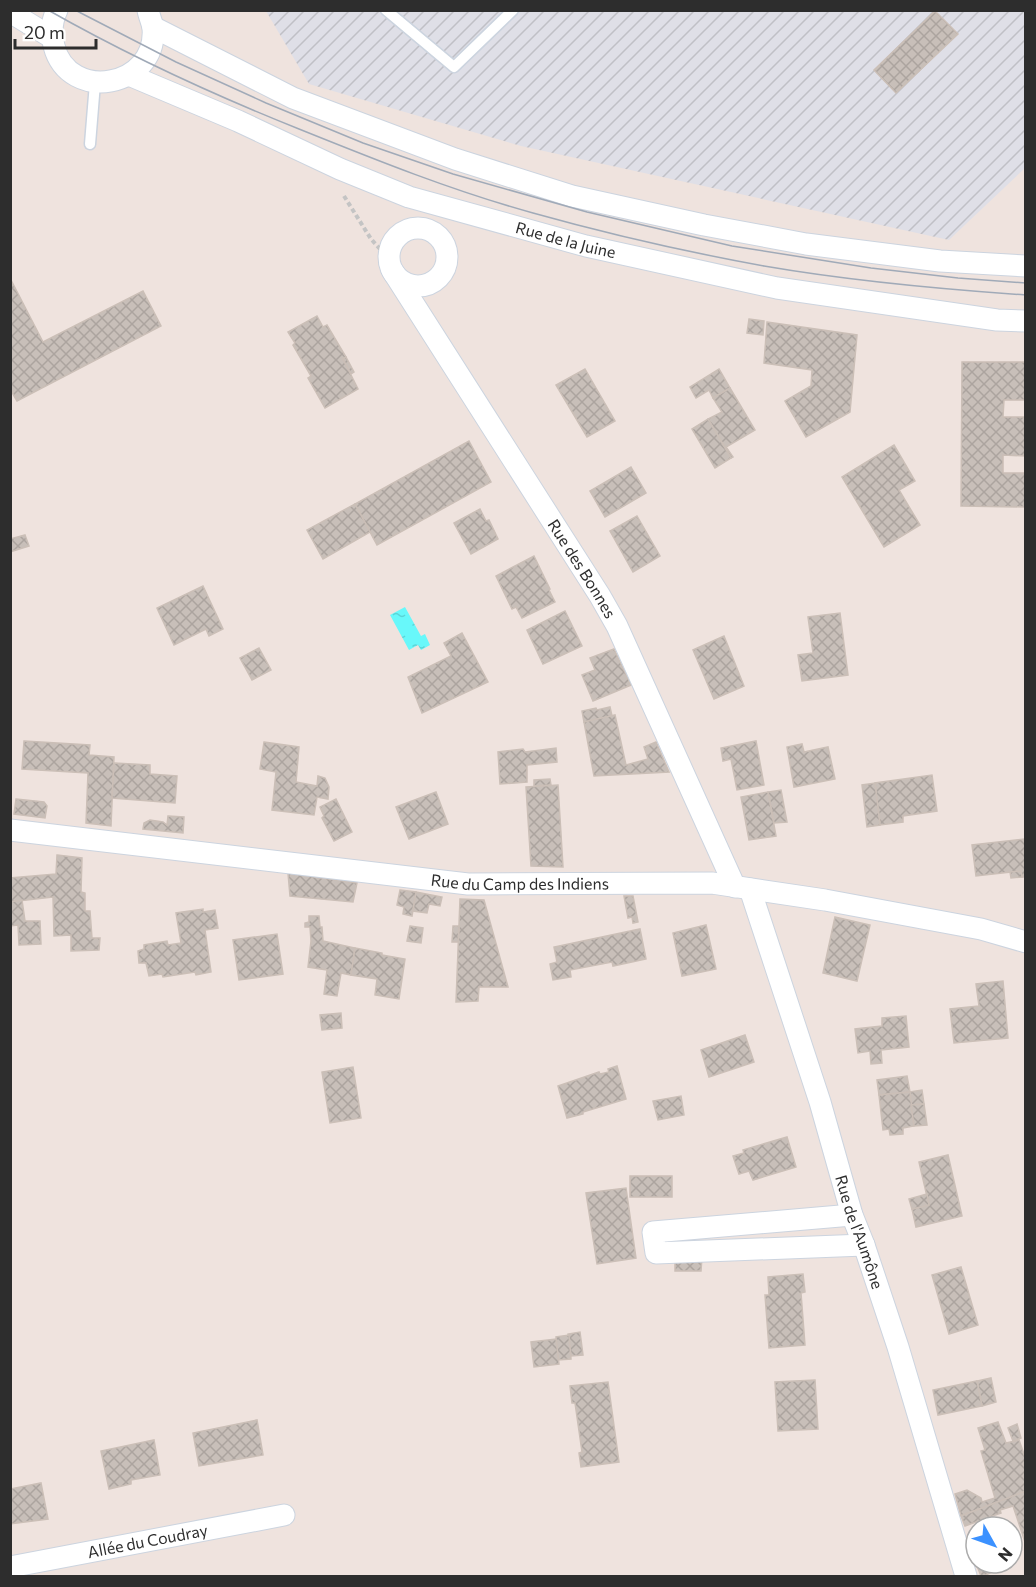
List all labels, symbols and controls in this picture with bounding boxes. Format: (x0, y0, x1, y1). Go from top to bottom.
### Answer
scale bar (15, 12, 96, 50)
text: 20 m (24, 21, 65, 43)
street label: Rue de la Juine (514, 217, 618, 261)
street label: Rue des Bonnes (544, 515, 620, 621)
street label: Rue du Camp des Indiens (430, 870, 609, 893)
street label: Rue de l'Aumône (832, 1173, 888, 1291)
north arrow (964, 1515, 1024, 1575)
street label: Allée du Coudray (86, 1520, 209, 1561)
text: N (995, 1544, 1017, 1566)

